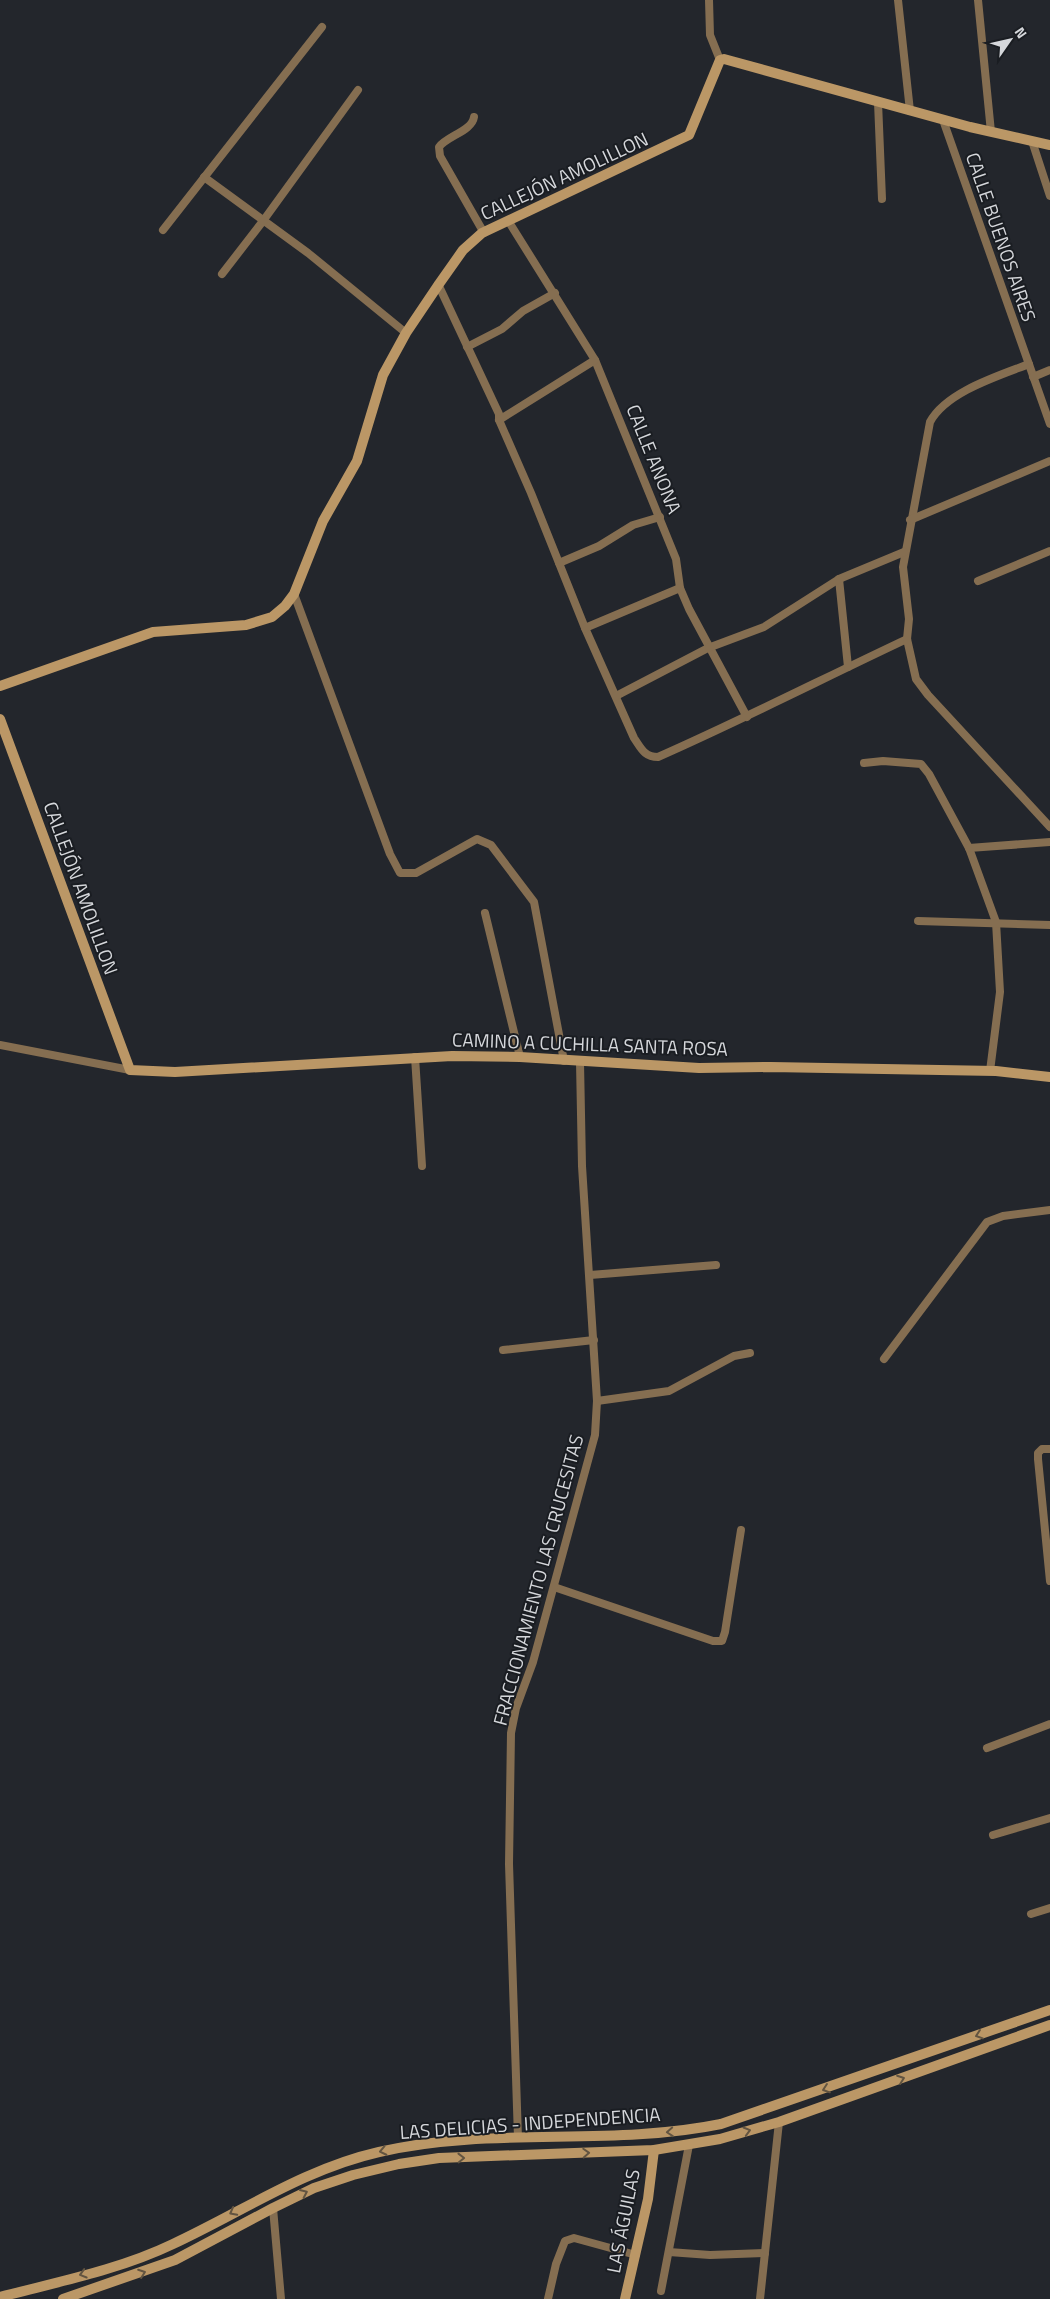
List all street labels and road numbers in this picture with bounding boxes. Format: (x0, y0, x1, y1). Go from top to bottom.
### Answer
street label: CALLEJÓN AMOLILLON (475, 124, 652, 227)
street label: CALLE BUENOS AIRES (959, 148, 1044, 325)
street label: CALLE ANONA (619, 400, 690, 518)
street label: CALLEJÓN AMOLILLON (37, 797, 126, 978)
street label: CAMINO A CUCHILLA SANTA ROSA (452, 1024, 728, 1063)
street label: FRACCIONAMIENTO LAS CRUCESITAS (485, 1431, 590, 1729)
street label: LAS DELICIAS - INDEPENDENCIA (399, 2099, 661, 2146)
street label: LAS ÁGUILAS (598, 2167, 647, 2275)

